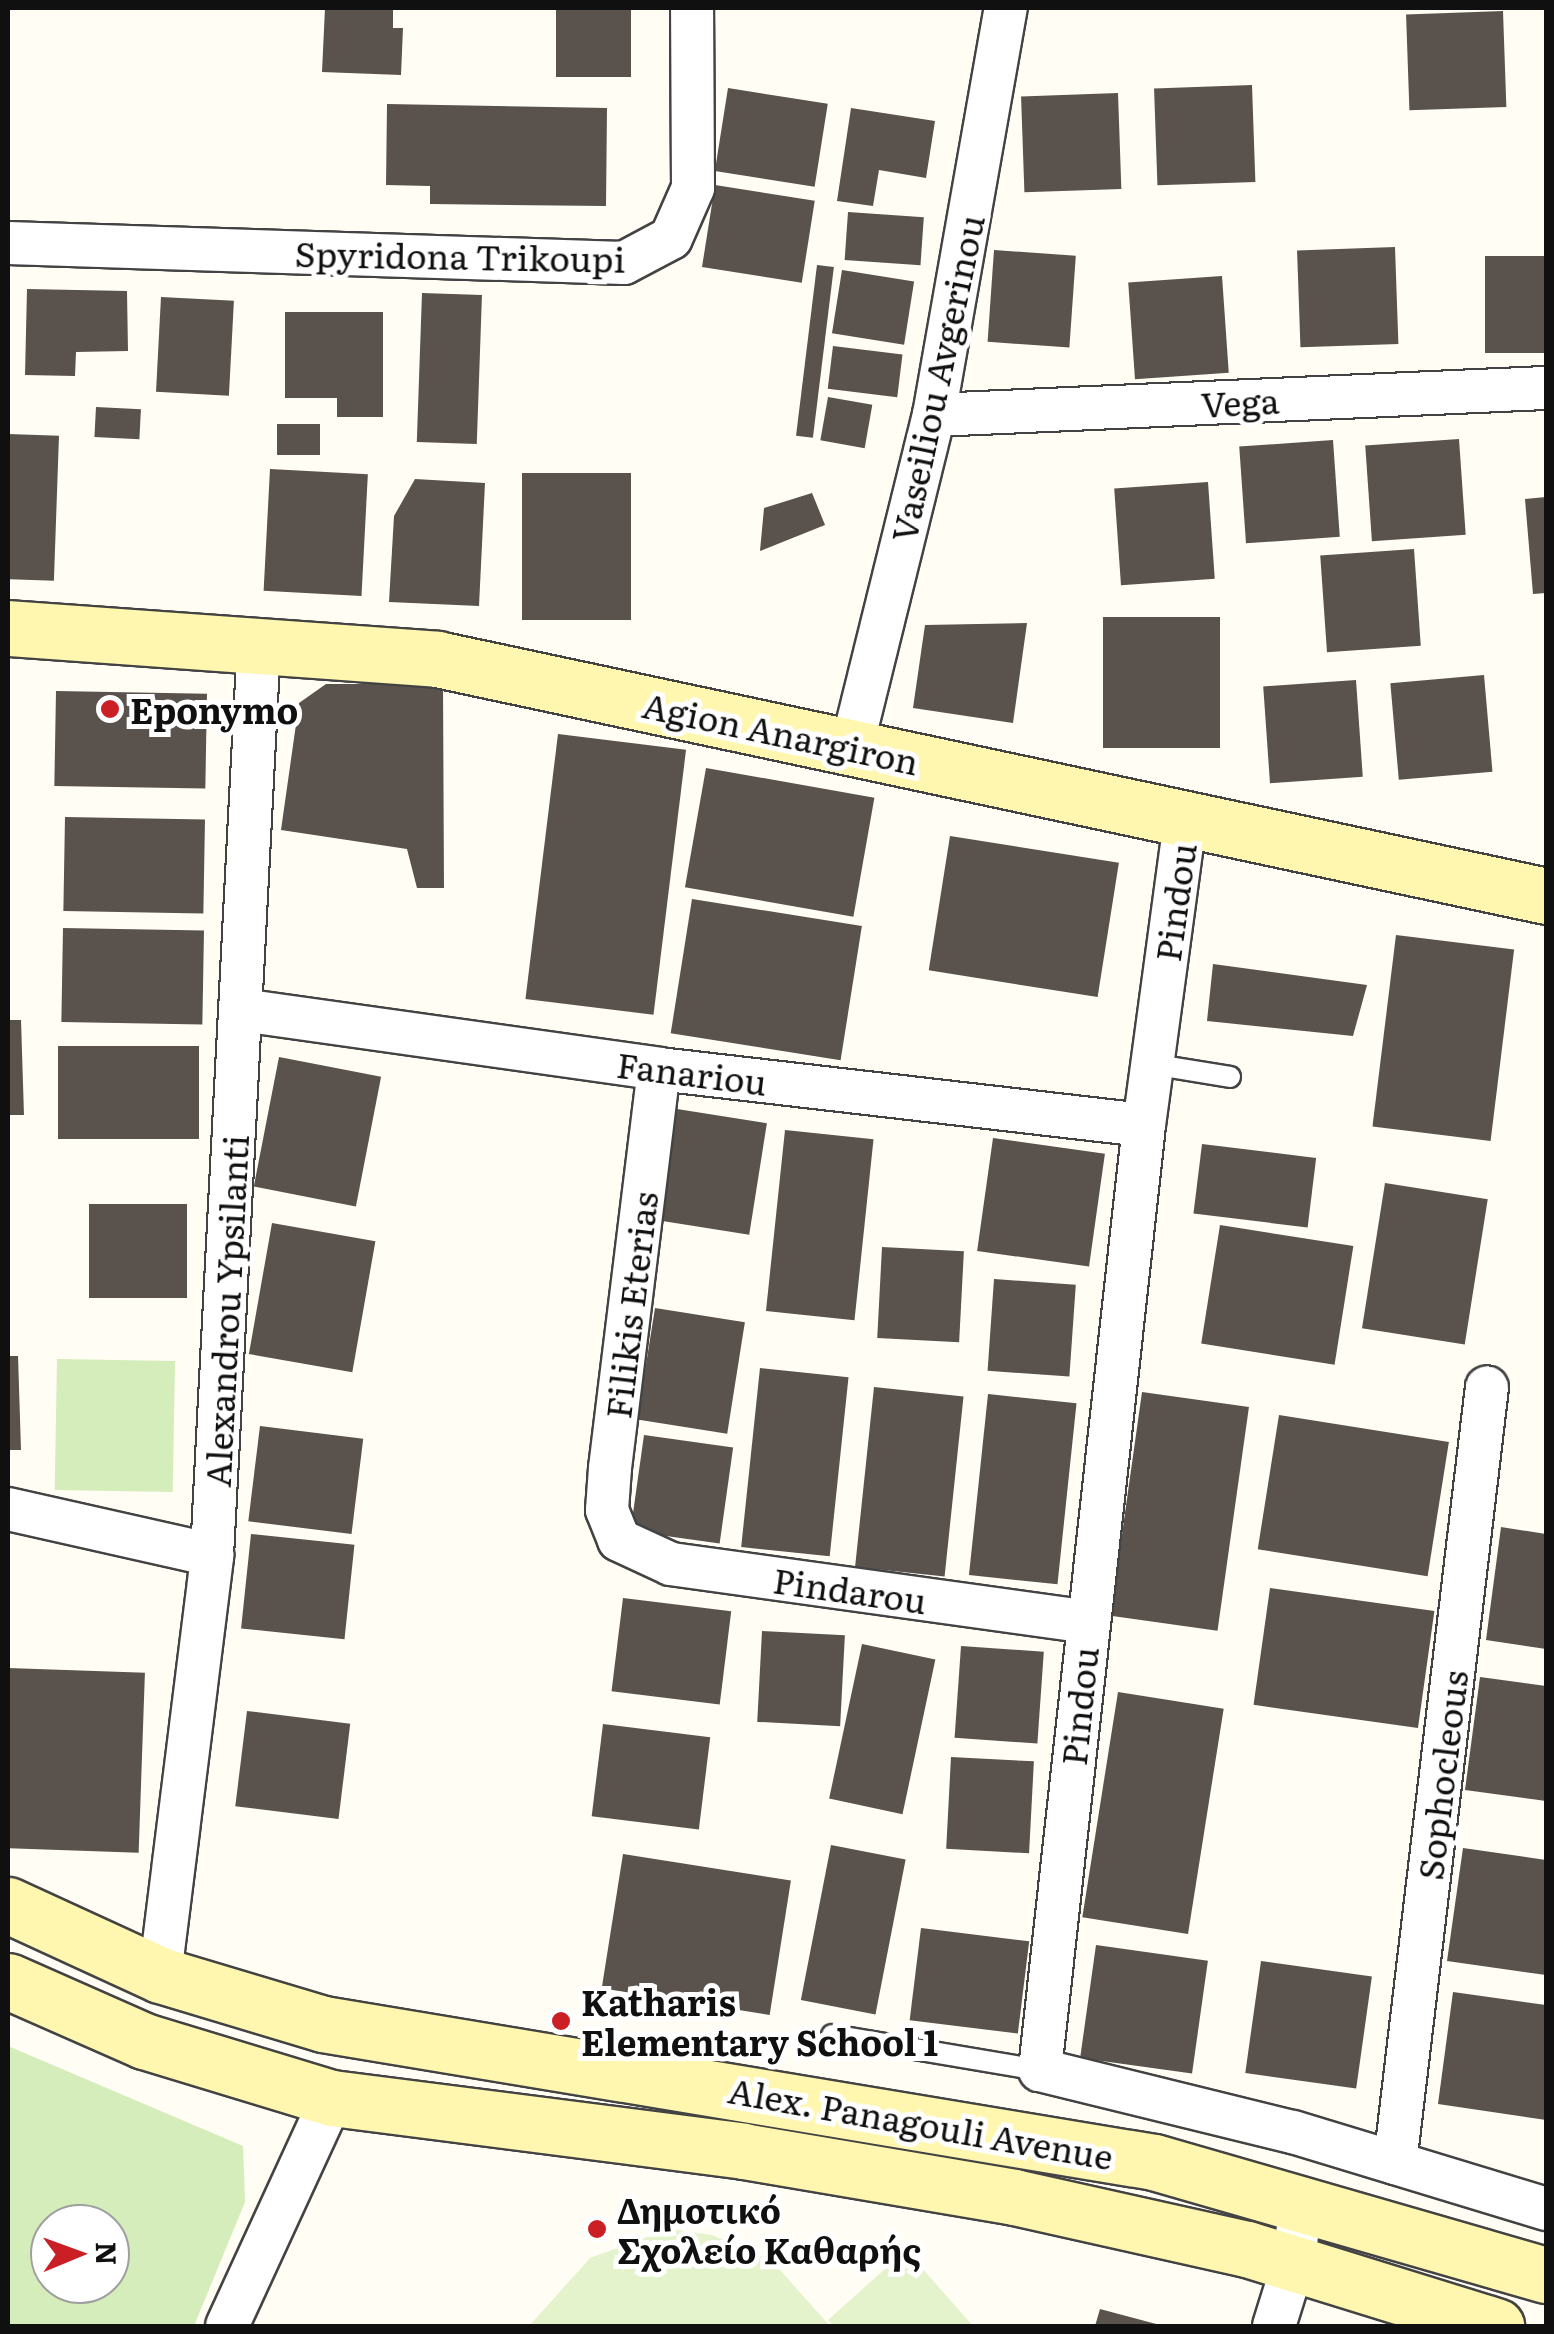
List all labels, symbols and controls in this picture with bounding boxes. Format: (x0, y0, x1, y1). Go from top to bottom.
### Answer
street label: Vaseiliou Avgerinou (881, 211, 991, 545)
street label: Spyridona Trikoupi (294, 231, 626, 279)
street label: Vega (1200, 378, 1280, 424)
street label: Agion Anargiron (639, 682, 923, 782)
place label: Eponymo (130, 688, 298, 730)
marker: Eponymo (99, 698, 121, 720)
street label: Pindou (1145, 840, 1203, 964)
street label: Fanariou (614, 1042, 770, 1102)
street label: Alexandrou Ypsilanti (195, 1134, 255, 1488)
street label: Filikis Eterias (595, 1189, 665, 1421)
street label: Pindarou (771, 1557, 929, 1621)
street label: Pindou (1051, 1644, 1105, 1768)
street label: Sophocleous (1407, 1668, 1475, 1882)
place label: Katharis Elementary School 1 (581, 1980, 938, 2062)
marker: Katharis Elementary School 1 (550, 2010, 572, 2032)
street label: Alex. Panagouli Avenue (725, 2067, 1117, 2177)
place label: Δημοτικό Σχολείο Καθαρής (617, 2188, 921, 2270)
north arrow (30, 2204, 130, 2304)
marker: Δημοτικό Σχολείο Καθαρής (586, 2218, 608, 2240)
text: N (87, 2241, 129, 2266)

